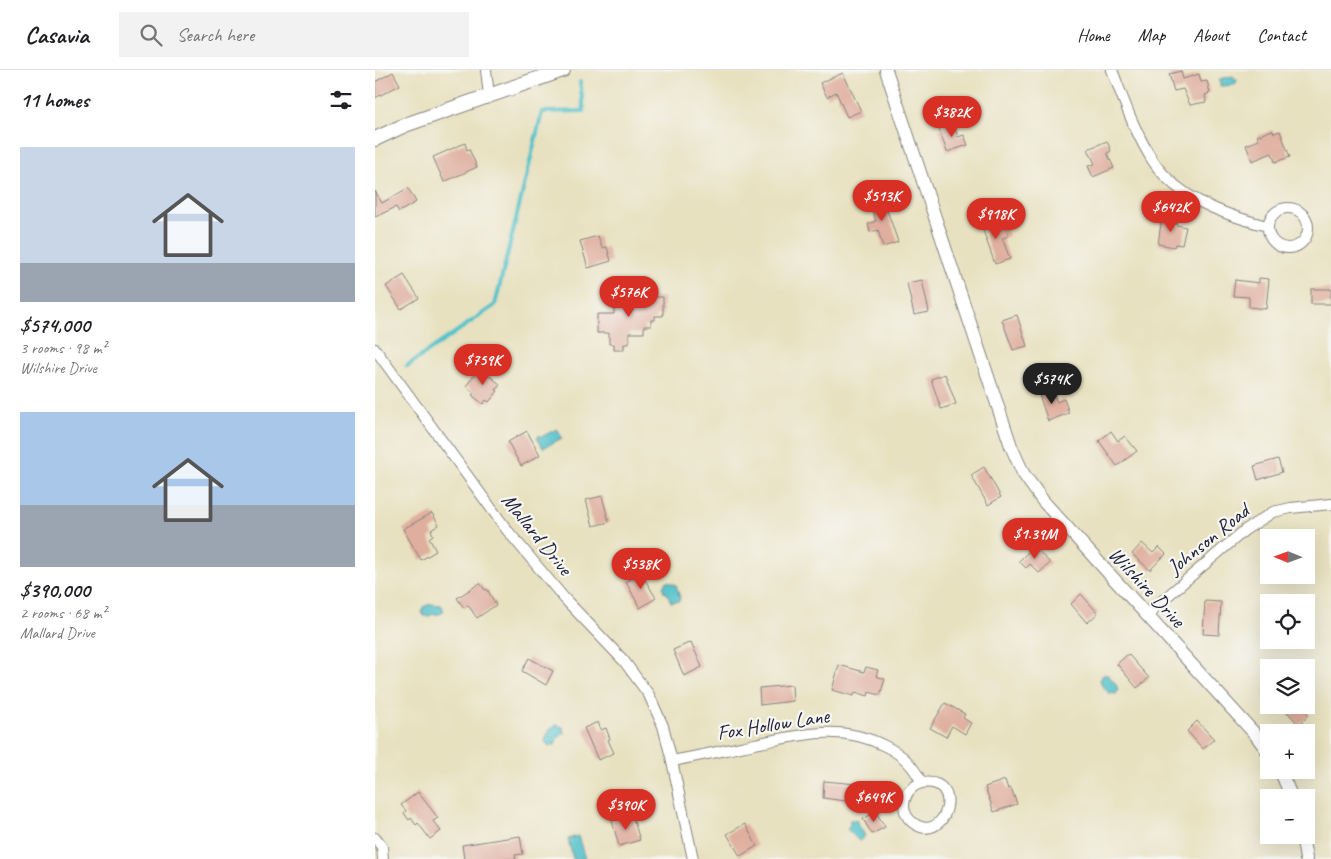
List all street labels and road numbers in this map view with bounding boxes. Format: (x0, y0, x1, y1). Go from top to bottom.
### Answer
street label: Mallard Drive (496, 488, 579, 582)
street label: Johnson Road (1161, 496, 1257, 581)
street label: Wilshire Drive (1103, 541, 1192, 634)
street label: Fox Hollow Lane (715, 702, 832, 746)

